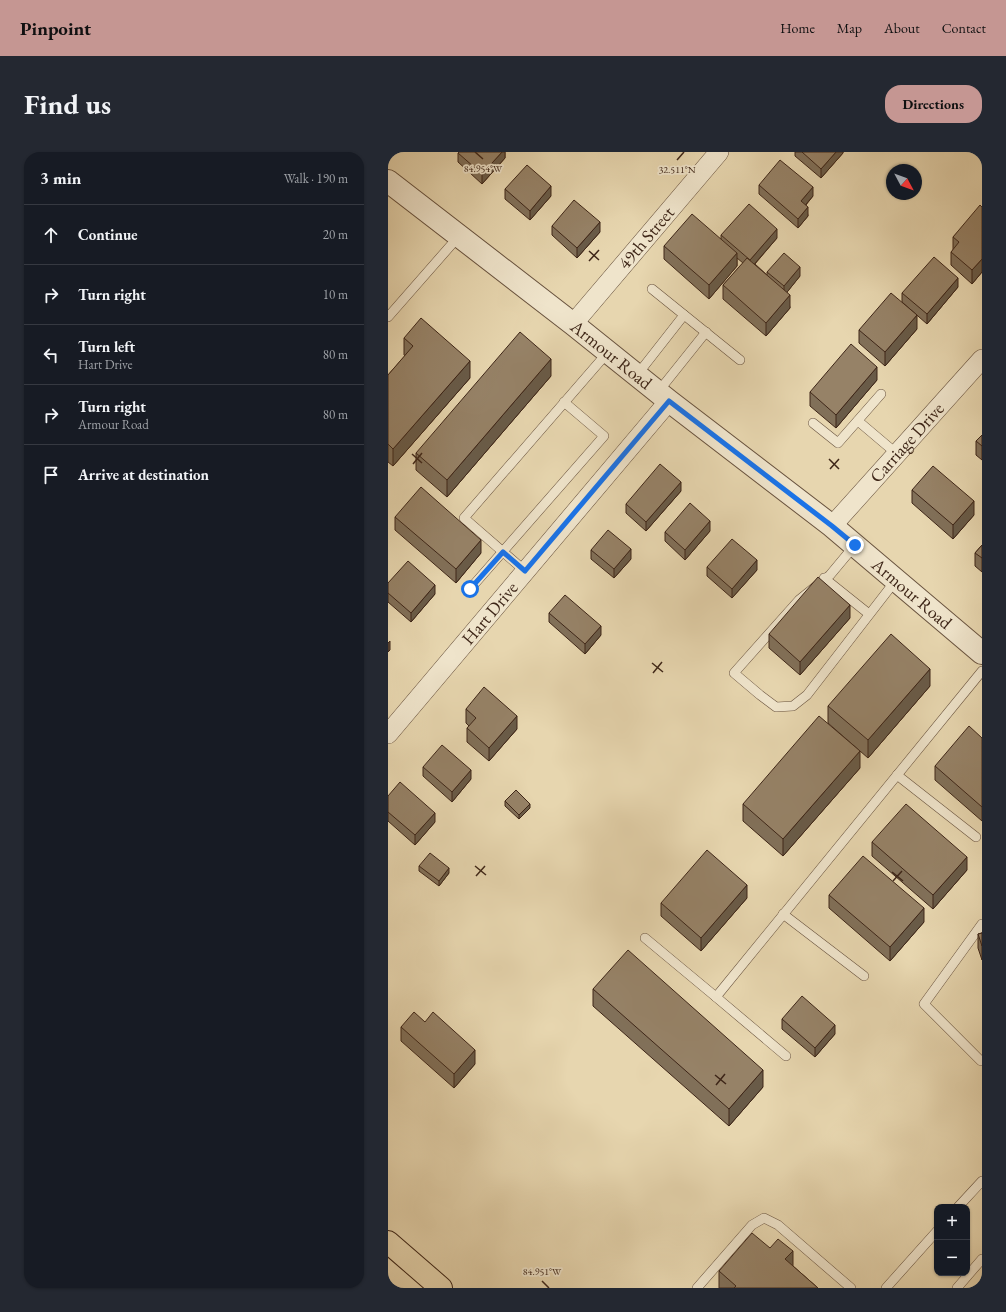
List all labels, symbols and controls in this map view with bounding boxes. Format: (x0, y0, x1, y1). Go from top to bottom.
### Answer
text: Pinpoint (20, 16, 91, 41)
text: Home (780, 19, 815, 37)
text: Map (837, 19, 862, 37)
text: About (884, 19, 920, 37)
text: Contact (942, 19, 986, 37)
button: Directions (885, 85, 982, 123)
text: Find us (24, 86, 111, 122)
text: 84.954°W (464, 162, 503, 175)
text: 32.511°N (658, 163, 696, 176)
north arrow (886, 164, 922, 200)
text: 3 min (40, 167, 81, 189)
text: Walk · 190 m (284, 170, 348, 187)
street label: 49th Street (613, 201, 679, 274)
icon: ahead (40, 224, 62, 246)
text: Continue (78, 225, 138, 244)
text: 20 m (323, 226, 348, 243)
icon: right (40, 284, 62, 306)
text: Turn right (78, 285, 146, 304)
text: 10 m (323, 286, 348, 303)
street label: Armour Road (565, 314, 658, 395)
text: Turn left (78, 337, 135, 356)
icon: left (40, 344, 62, 366)
text: 80 m (323, 346, 348, 363)
text: Hart Drive (78, 356, 133, 373)
text: Turn right (78, 397, 146, 416)
street label: Carriage Drive (864, 397, 949, 487)
icon: right (40, 404, 62, 426)
text: 80 m (323, 406, 348, 423)
text: Armour Road (78, 416, 149, 433)
icon: arrive (40, 464, 62, 486)
text: Arrive at destination (78, 465, 209, 484)
route end (846, 536, 864, 554)
street label: Armour Road (867, 552, 958, 634)
street label: Hart Drive (456, 577, 523, 649)
route start (461, 580, 479, 598)
map controls (934, 1204, 970, 1276)
button: + (934, 1204, 970, 1240)
button: − (934, 1240, 970, 1276)
text: 84.951°W (523, 1265, 562, 1278)

